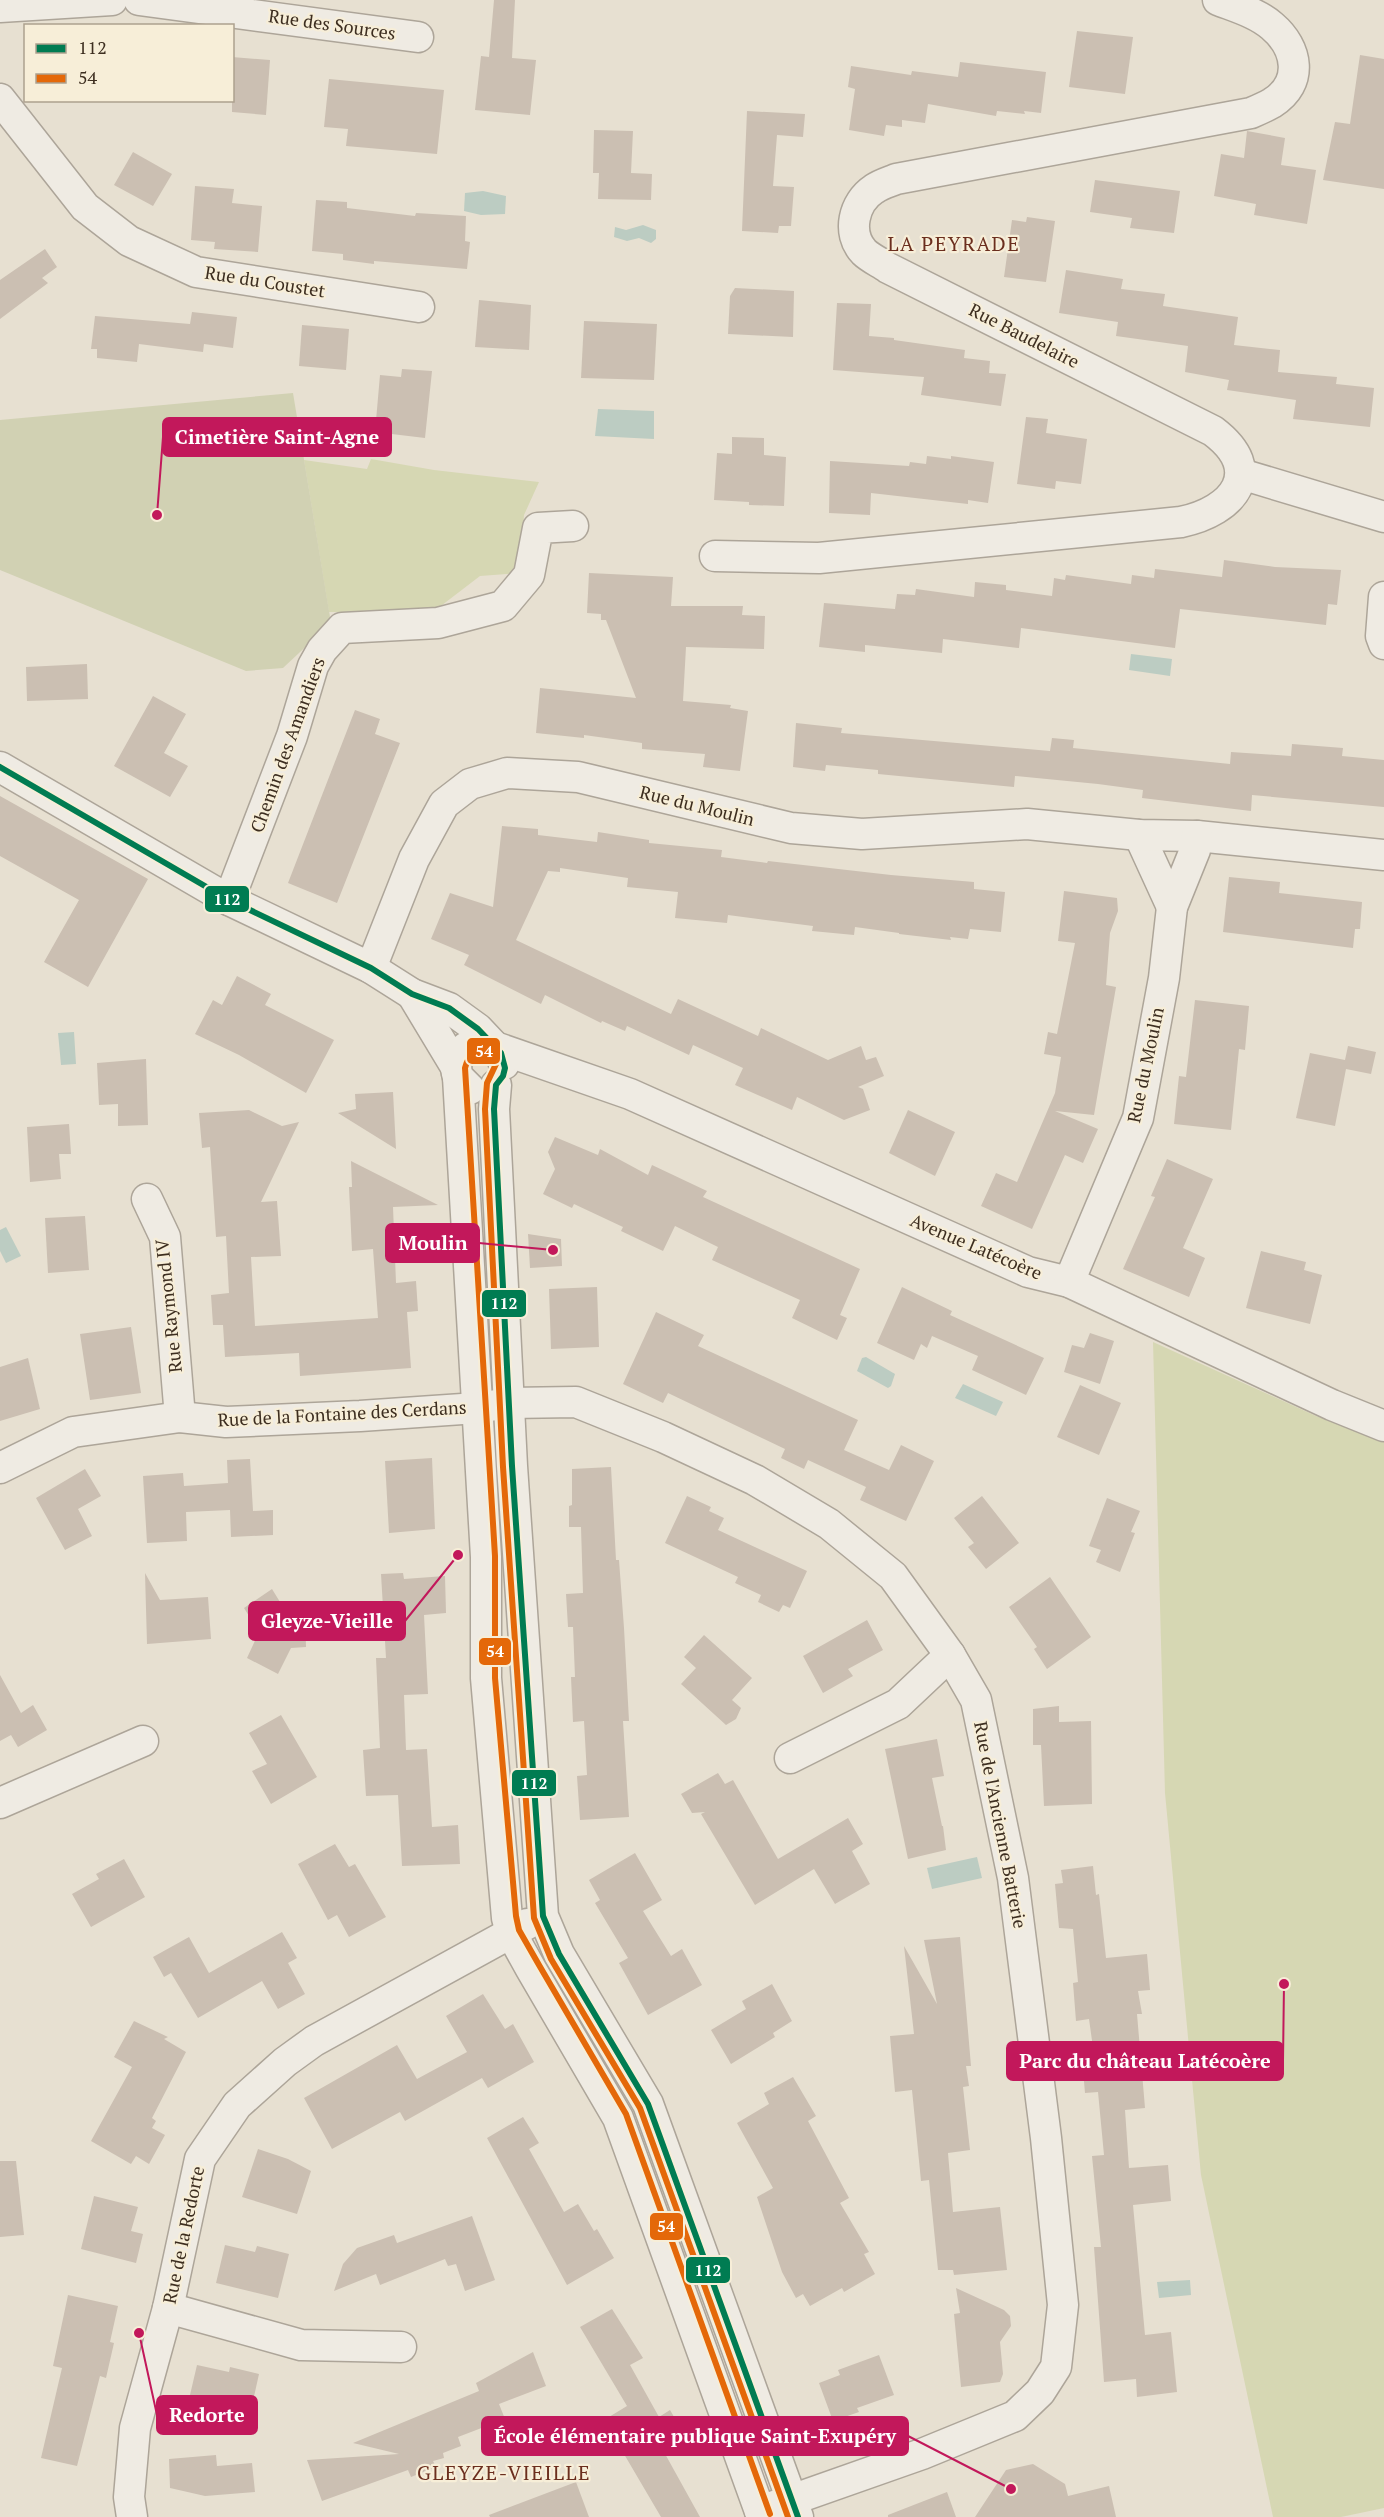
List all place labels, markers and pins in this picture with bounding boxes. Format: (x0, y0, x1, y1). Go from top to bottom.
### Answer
callout: Cimetière Saint-Agne (163, 418, 391, 456)
callout: Moulin (386, 1224, 479, 1262)
callout: Gleyze-Vieille (249, 1602, 405, 1640)
callout: Parc du château Latécoère (1007, 2042, 1283, 2080)
callout: Redorte (157, 2396, 257, 2434)
callout: École élémentaire publique Saint-Exupéry (482, 2417, 908, 2455)

